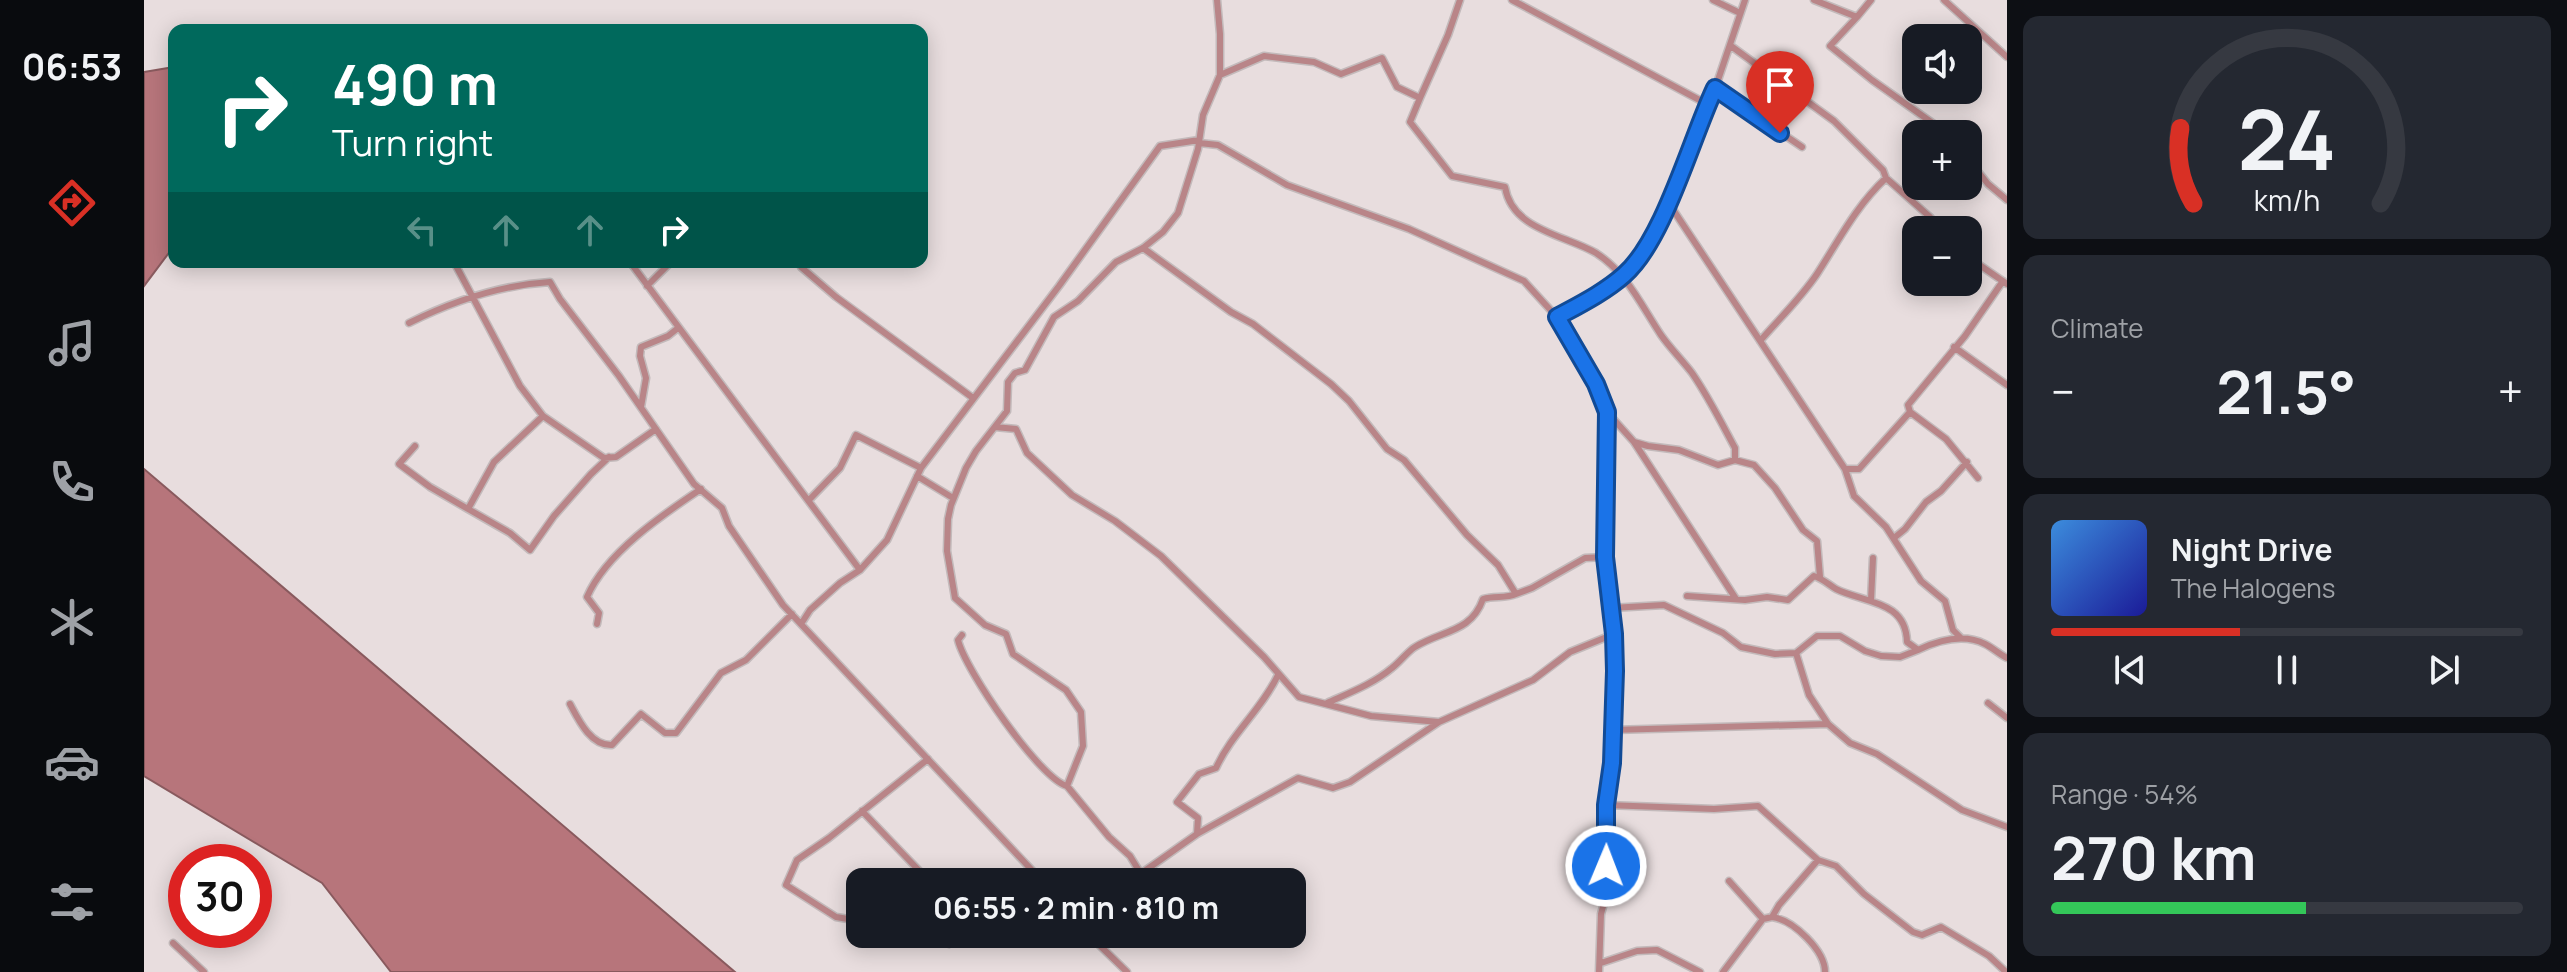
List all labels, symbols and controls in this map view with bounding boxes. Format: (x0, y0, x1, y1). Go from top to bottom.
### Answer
map controls (1902, 24, 1982, 296)
button: sound (1902, 24, 1982, 104)
text: 06:53 (22, 42, 122, 91)
text: 490 m (332, 45, 498, 122)
pin (1746, 51, 1814, 133)
icon: right (200, 56, 304, 160)
icon: arrive (1758, 63, 1802, 107)
text: 24 (2238, 80, 2336, 194)
text: Turn right (332, 118, 493, 167)
button: + (1902, 120, 1982, 200)
icon: directions (44, 175, 100, 231)
text: km/h (2254, 181, 2320, 220)
icon: left (400, 208, 444, 252)
icon: ahead (484, 208, 528, 252)
icon: ahead (568, 208, 612, 252)
icon: right (652, 208, 696, 252)
button: − (1902, 216, 1982, 296)
text: Climate (2051, 310, 2143, 346)
icon: music (44, 315, 100, 371)
text: 21.5° (2216, 350, 2356, 432)
text: − (2051, 361, 2075, 421)
text: + (2498, 361, 2523, 421)
icon: phone (44, 454, 100, 510)
text: Night Drive (2171, 529, 2333, 570)
text: The Halogens (2171, 570, 2335, 606)
icon: climate (44, 594, 100, 650)
icon: previous (2108, 648, 2152, 692)
icon: pause (2265, 648, 2309, 692)
icon: next (2422, 648, 2466, 692)
icon: car (44, 734, 100, 790)
text: Range · 54% (2051, 776, 2198, 812)
text: 270 km (2051, 816, 2256, 898)
position arrow (1564, 824, 1648, 908)
speed limit sign: 30 (168, 844, 272, 948)
icon: filters (44, 874, 100, 930)
text: 06:55 · 2 min · 810 m (933, 887, 1219, 928)

